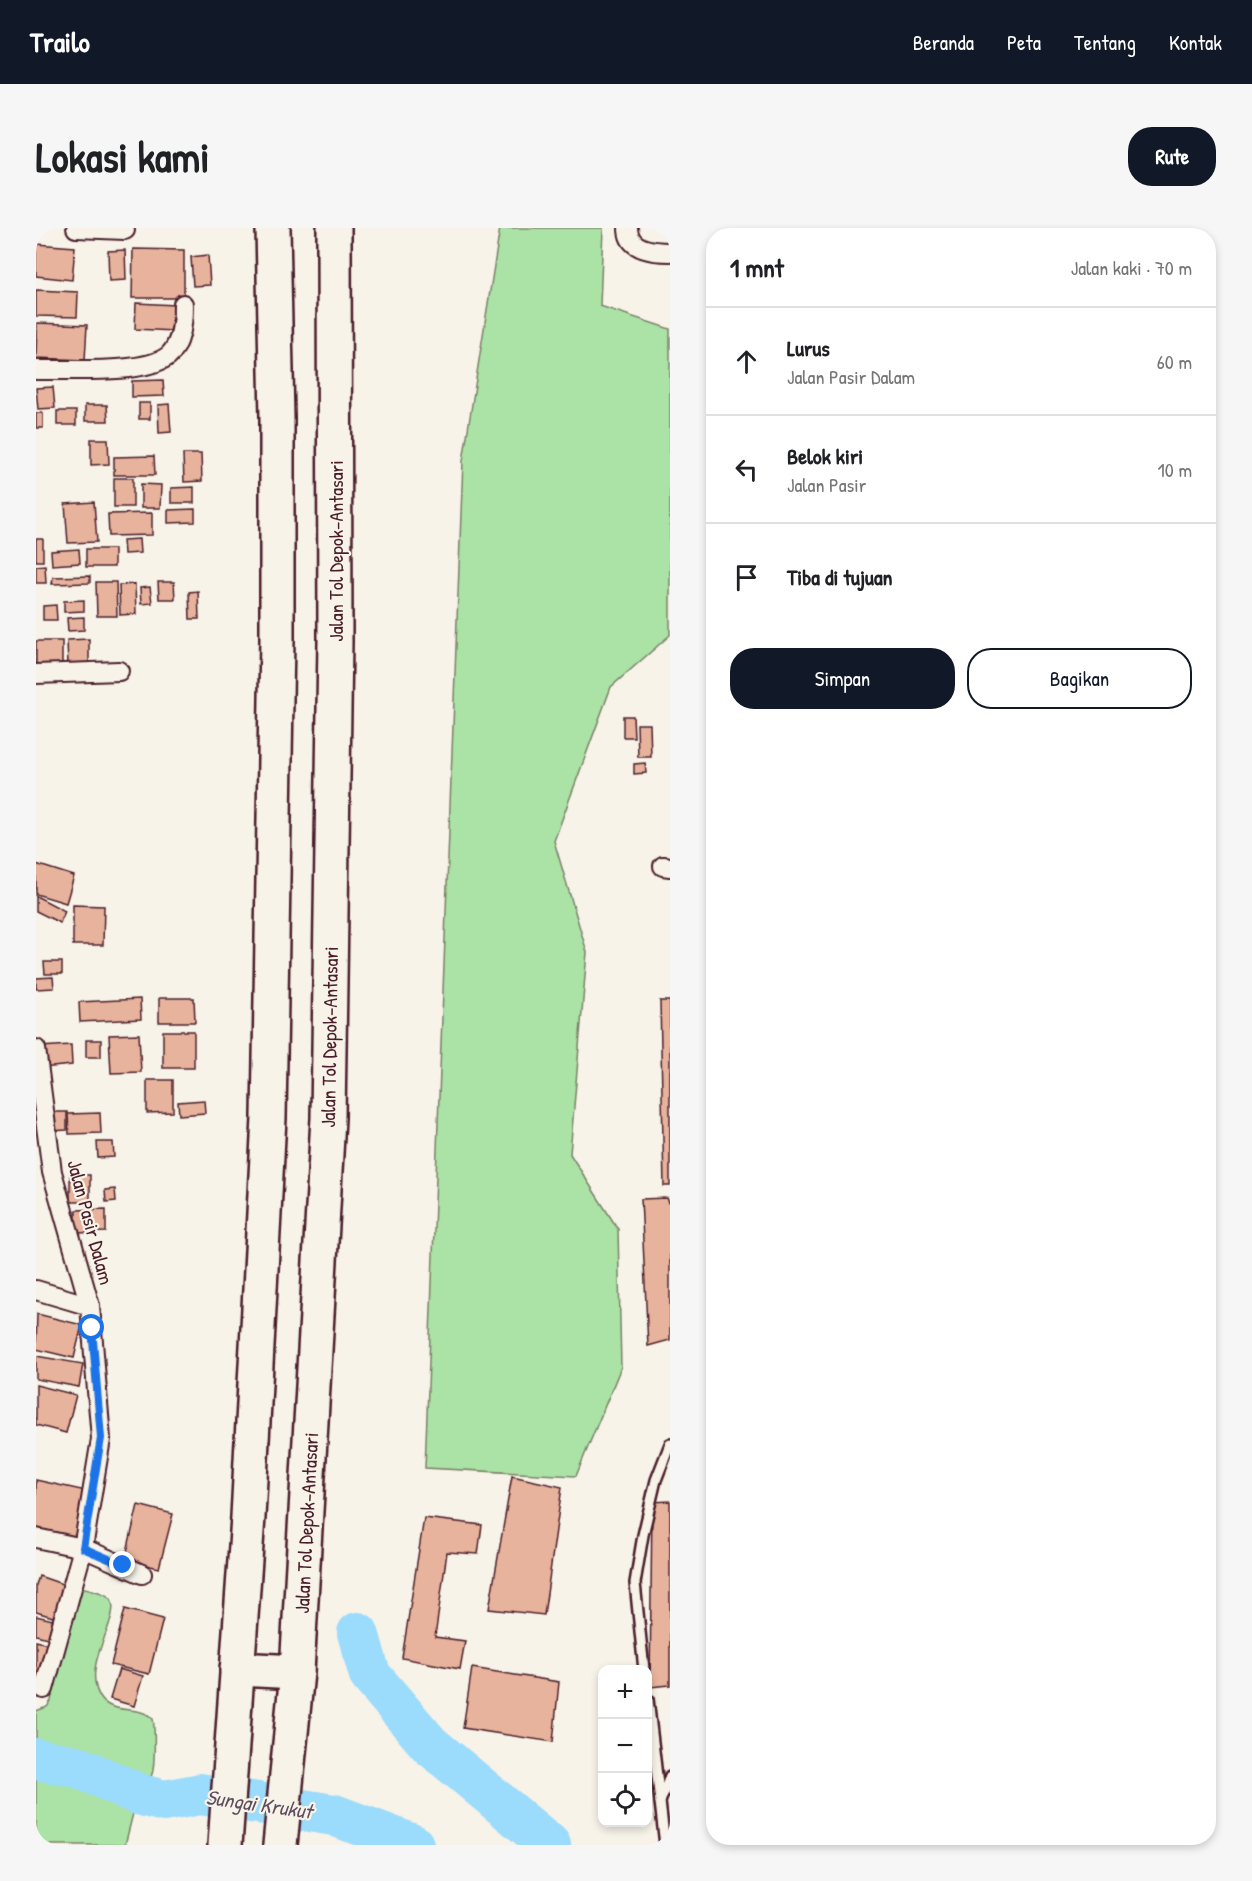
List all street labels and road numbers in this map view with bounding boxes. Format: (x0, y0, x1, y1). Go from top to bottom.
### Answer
street label: Jalan Tol Depok–Antasari (322, 460, 349, 642)
street label: Jalan Tol Depok–Antasari (314, 946, 344, 1128)
street label: Jalan Pasir Dalam (61, 1157, 121, 1287)
street label: Jalan Tol Depok–Antasari (288, 1432, 324, 1614)

